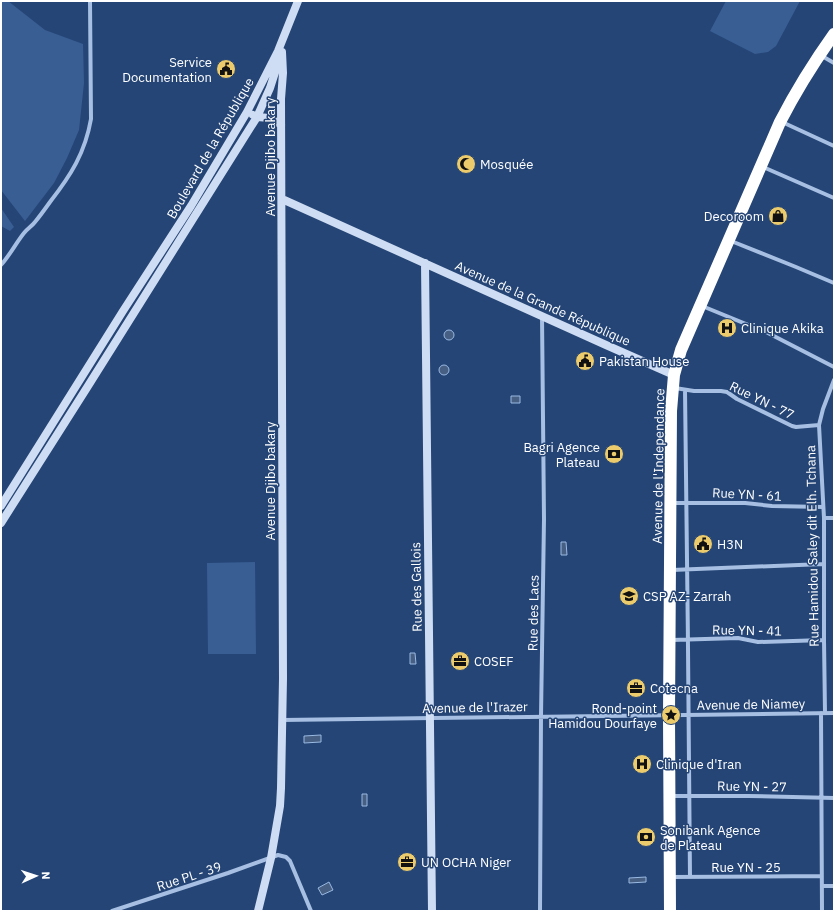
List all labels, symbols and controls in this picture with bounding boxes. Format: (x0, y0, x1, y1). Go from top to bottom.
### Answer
place label: Service Documentation (122, 54, 212, 86)
public building icon: Service Documentation (215, 58, 237, 80)
street label: Boulevard de la République (163, 75, 258, 222)
street label: Avenue Djibo bakary (262, 97, 279, 217)
mosque icon: Mosquée (455, 153, 477, 175)
place label: Mosquée (480, 156, 533, 173)
shop icon: Decoroom (767, 205, 789, 227)
place label: Decoroom (704, 208, 764, 225)
street label: Avenue de la Grande République (452, 257, 633, 350)
hospital icon: Clinique Akika (716, 317, 738, 339)
place label: Clinique Akika (741, 320, 824, 337)
public building icon: Pakistan House (574, 350, 596, 372)
place label: Pakistan House (599, 353, 689, 370)
street label: Rue YN - 77 (727, 378, 797, 423)
street label: Avenue de l'Independance (649, 388, 668, 544)
street label: Avenue Djibo bakary (262, 421, 279, 541)
place label: Bagri Agence Plateau (523, 439, 600, 471)
bank icon: Bagri Agence Plateau (603, 443, 625, 465)
street label: Rue Hamidou Saley dit Elh. Tchana (802, 445, 823, 647)
street label: Rue YN - 61 (712, 484, 782, 505)
public building icon: H3N (692, 533, 714, 555)
place label: H3N (717, 536, 743, 553)
street label: Rue des Gallois (407, 542, 426, 632)
street label: Rue des Lacs (524, 575, 543, 651)
school or university icon: CSP AZ- Zarrah (618, 585, 640, 607)
place label: CSP AZ- Zarrah (643, 588, 731, 605)
street label: Rue YN - 41 (712, 621, 782, 640)
office icon: COSEF (449, 650, 471, 672)
place label: COSEF (474, 653, 514, 670)
office icon: Cotecna (625, 677, 647, 699)
place label: Cotecna (650, 680, 698, 697)
street label: Avenue de Niamey (697, 695, 806, 714)
street label: Avenue de l'Irazer (422, 698, 528, 717)
place label: Rond-point Hamidou Dourfaye (548, 700, 657, 732)
place icon: Rond-point Hamidou Dourfaye (660, 704, 682, 726)
hospital icon: Clinique d'Iran (631, 753, 653, 775)
place label: Clinique d'Iran (656, 756, 742, 773)
street label: Rue YN - 27 (717, 777, 787, 796)
place label: Sonibank Agence de Plateau (660, 822, 761, 854)
bank icon: Sonibank Agence de Plateau (635, 826, 657, 848)
office icon: UN OCHA Niger (396, 851, 418, 873)
place label: UN OCHA Niger (421, 854, 511, 871)
north arrow (16, 856, 56, 896)
street label: Rue PL - 39 (155, 858, 224, 895)
street label: Rue YN - 25 (711, 859, 781, 876)
text: N (39, 871, 53, 880)

